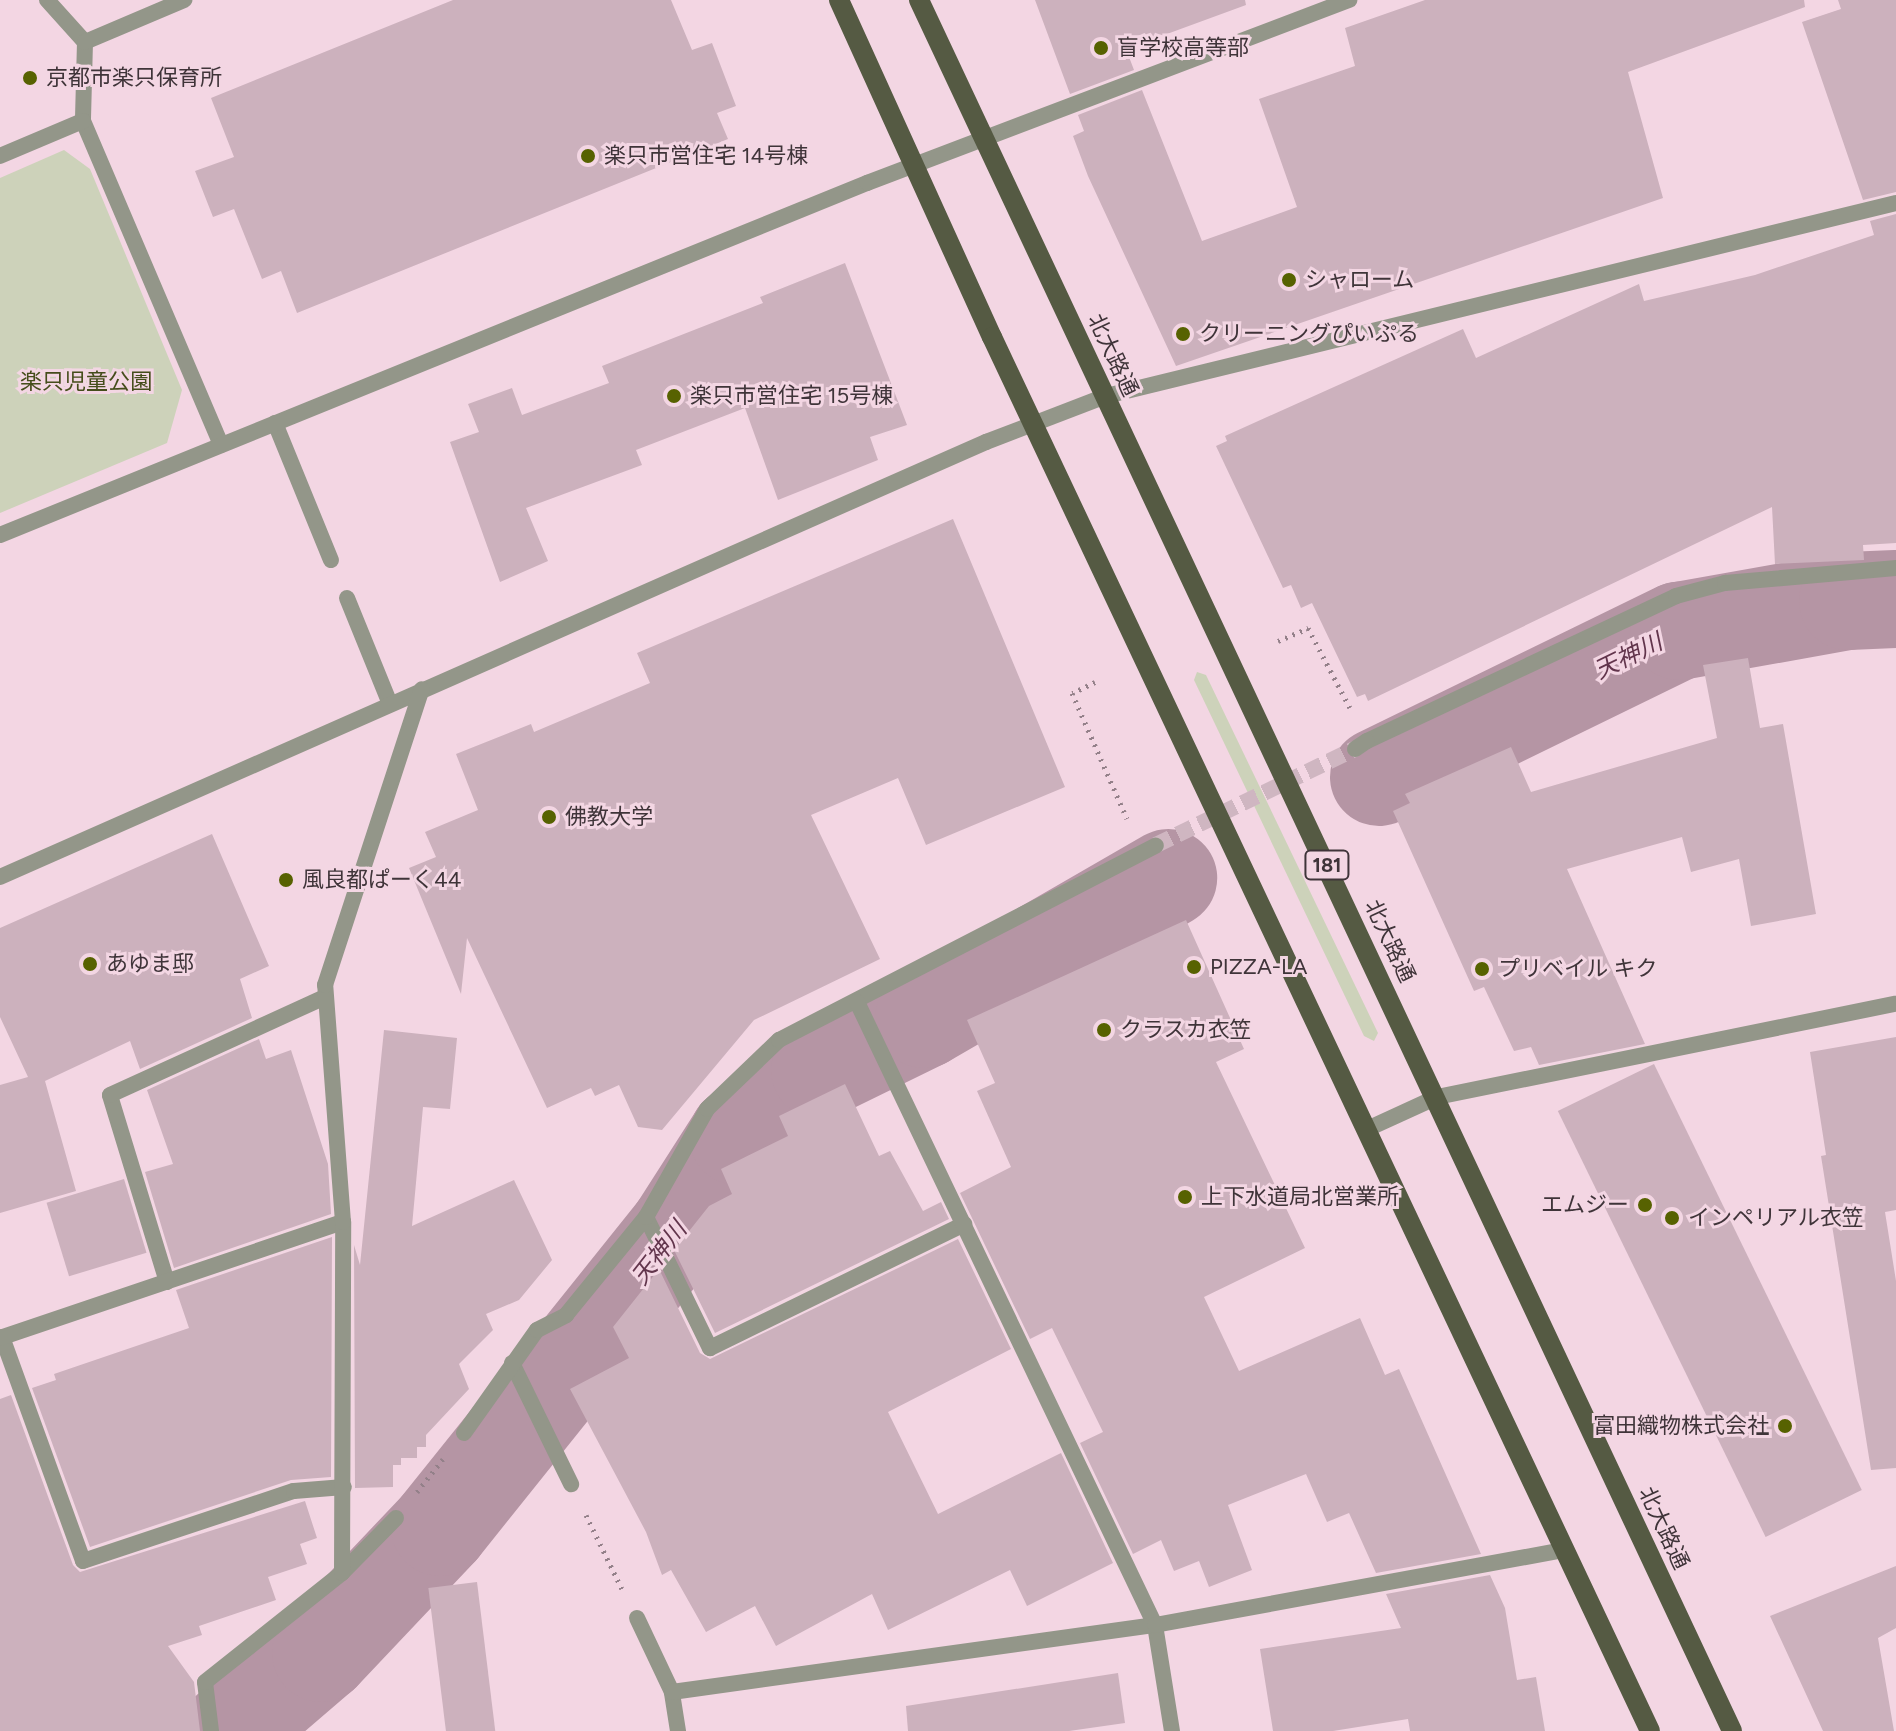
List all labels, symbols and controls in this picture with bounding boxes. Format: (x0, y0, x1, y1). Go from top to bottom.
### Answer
place label: 盲学校高等部 (1117, 35, 1249, 61)
marker: 盲学校高等部 (1092, 39, 1110, 57)
place label: 京都市楽只保育所 (46, 65, 222, 91)
marker: 京都市楽只保育所 (21, 69, 39, 87)
place label: 楽只市営住宅 14号棟 (604, 143, 808, 169)
marker: 楽只市営住宅 14号棟 (579, 147, 597, 165)
place label: シャローム (1305, 267, 1415, 293)
marker: シャローム (1280, 271, 1298, 289)
street label: 北大路通 (1082, 310, 1144, 400)
place label: クリーニングぴいぷる (1199, 321, 1419, 347)
marker: クリーニングぴいぷる (1174, 325, 1192, 343)
park label: 楽只児童公園 (20, 369, 152, 395)
place label: 楽只市営住宅 15号棟 (690, 383, 893, 409)
marker: 楽只市営住宅 15号棟 (665, 387, 683, 405)
water label: 天神川 (1589, 627, 1667, 685)
place label: 佛教大学 (565, 804, 653, 830)
marker: 佛教大学 (540, 808, 558, 826)
road number: 181 (1303, 849, 1351, 881)
place label: 風良都ぱーく44 (302, 867, 461, 893)
marker: 風良都ぱーく44 (277, 871, 295, 889)
street label: 北大路通 (1359, 896, 1421, 986)
place label: あゆま邸 (106, 951, 194, 977)
place label: PIZZA-LA (1210, 954, 1307, 980)
marker: あゆま邸 (81, 955, 99, 973)
place label: プリベイル キク (1498, 956, 1657, 982)
marker: PIZZA-LA (1185, 958, 1203, 976)
marker: プリベイル キク (1473, 960, 1491, 978)
place label: クラスカ衣笠 (1120, 1017, 1252, 1043)
marker: クラスカ衣笠 (1095, 1021, 1113, 1039)
place label: 上下水道局北営業所 (1201, 1184, 1399, 1210)
marker: 上下水道局北営業所 (1176, 1188, 1194, 1206)
place label: エムジー (1541, 1192, 1629, 1218)
marker: エムジー (1636, 1196, 1654, 1214)
place label: インペリアル衣笠 (1688, 1205, 1864, 1231)
marker: インペリアル衣笠 (1663, 1209, 1681, 1227)
water label: 天神川 (625, 1216, 693, 1290)
place label: 富田織物株式会社 (1593, 1413, 1769, 1439)
marker: 富田織物株式会社 (1776, 1417, 1794, 1435)
street label: 北大路通 (1633, 1483, 1695, 1573)

